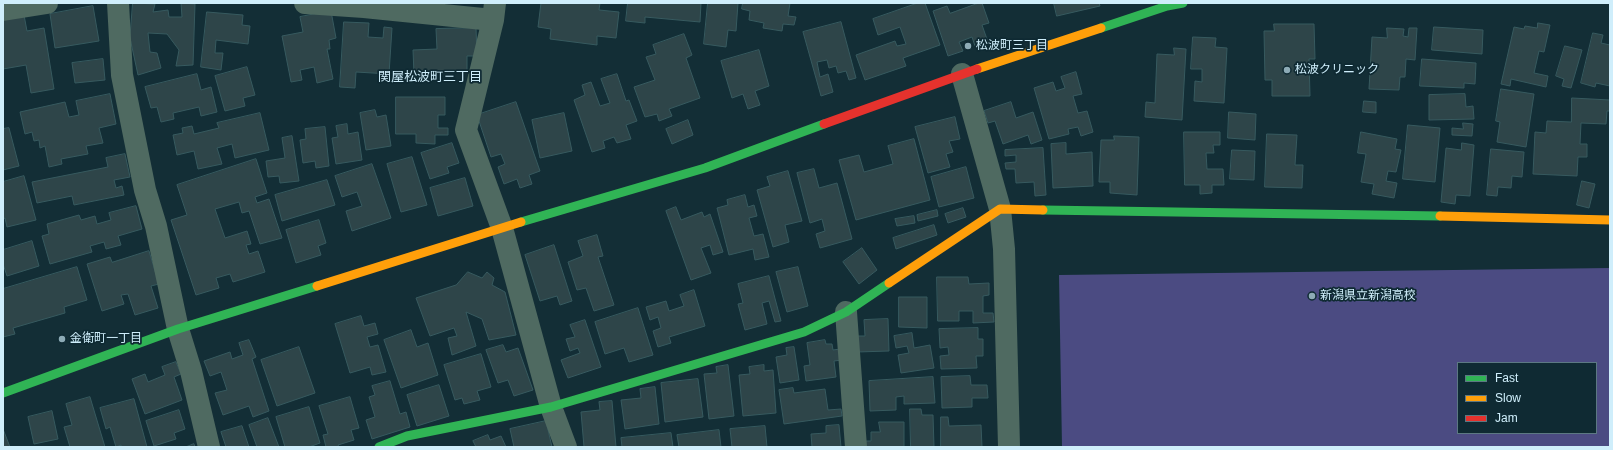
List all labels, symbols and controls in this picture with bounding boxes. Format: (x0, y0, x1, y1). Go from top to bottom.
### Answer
place label: 松波町三丁目 (976, 39, 1048, 53)
marker: 松波町三丁目 (963, 41, 973, 51)
place label: 松波クリニック (1295, 63, 1379, 77)
marker: 松波クリニック (1282, 65, 1292, 75)
district label: 関屋松波町三丁目 (378, 69, 482, 85)
place label: 新潟県立新潟高校 (1320, 289, 1416, 303)
marker: 新潟県立新潟高校 (1307, 291, 1317, 301)
place label: 金衛町一丁目 (70, 332, 142, 346)
marker: 金衛町一丁目 (57, 334, 67, 344)
legend (1457, 362, 1597, 434)
text: Fast (1495, 371, 1518, 385)
text: Slow (1495, 391, 1521, 405)
text: Jam (1495, 411, 1518, 425)

